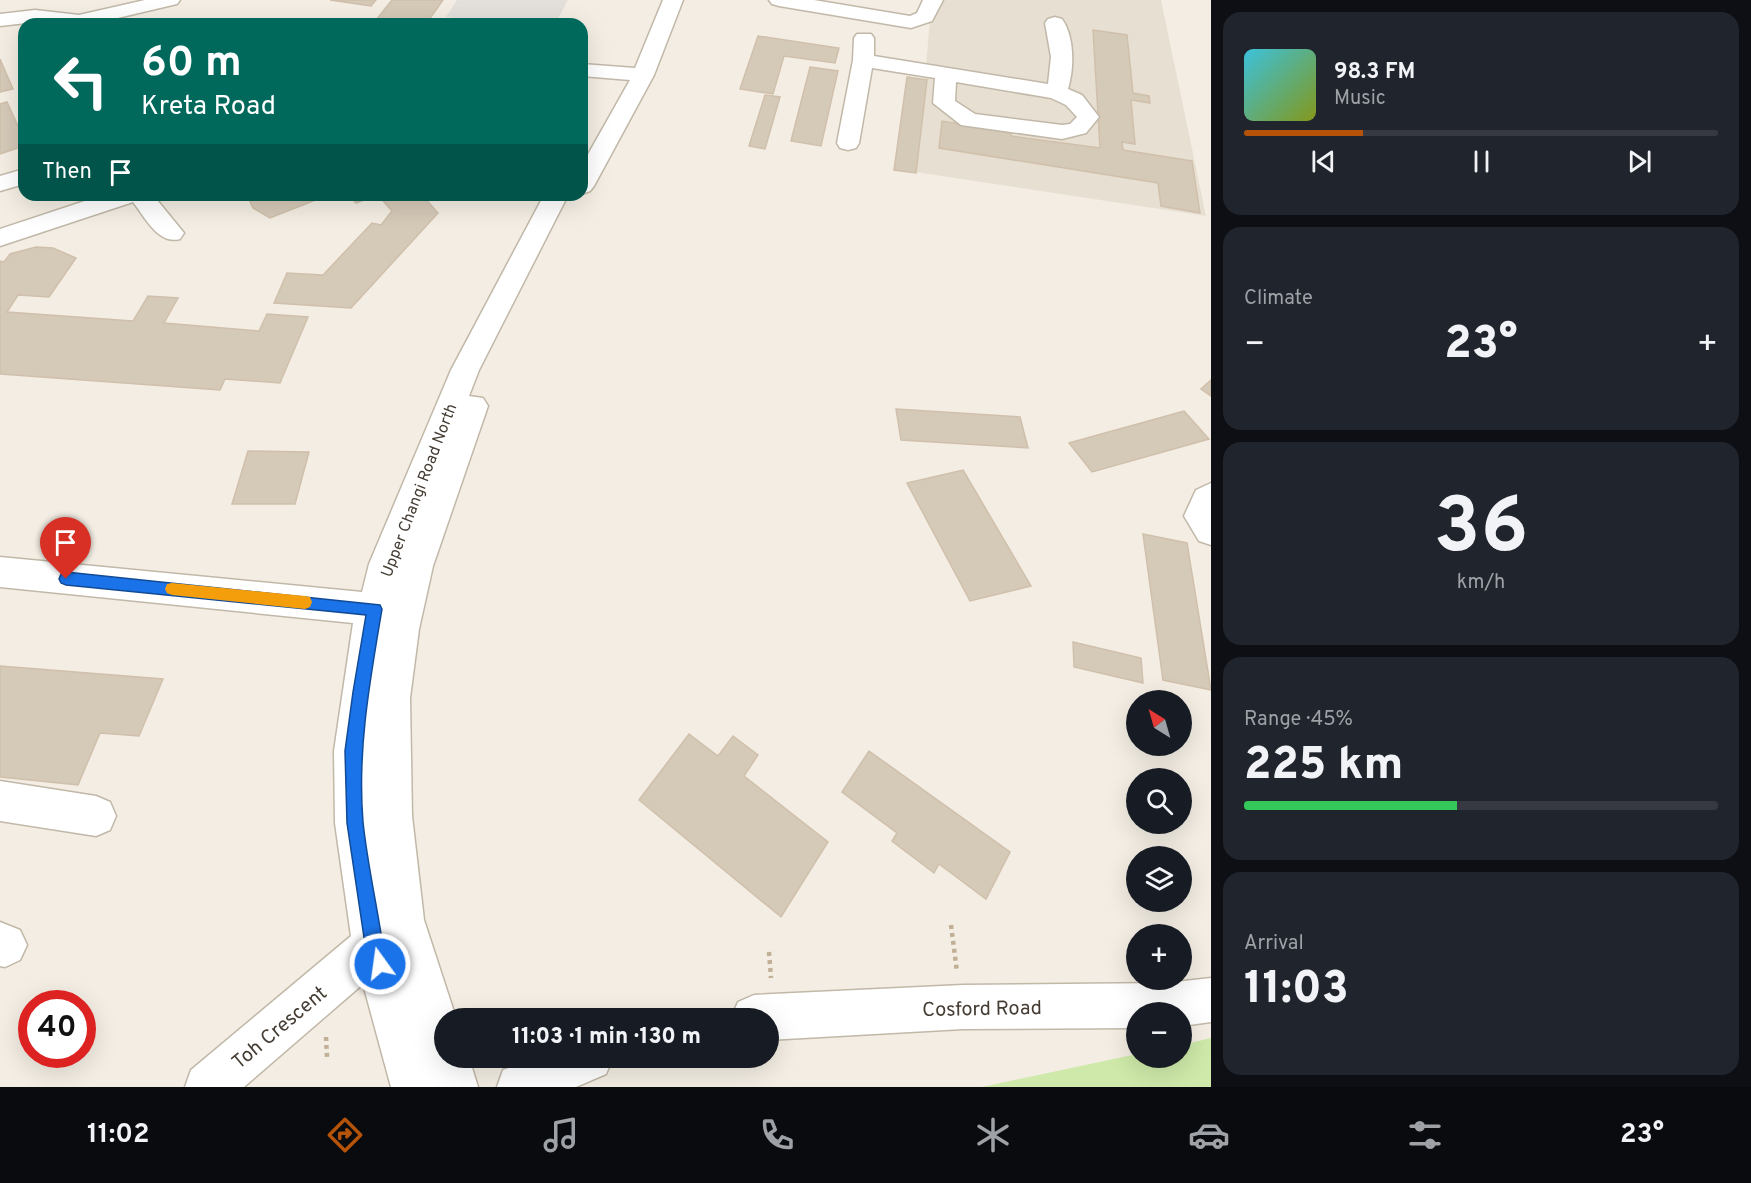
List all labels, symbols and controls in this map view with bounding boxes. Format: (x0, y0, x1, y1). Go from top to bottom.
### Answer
text: 60 m (141, 38, 242, 91)
icon: left (42, 42, 120, 120)
text: 98.3 FM (1334, 59, 1415, 86)
text: Music (1334, 86, 1386, 112)
text: Kreta Road (141, 90, 276, 124)
icon: previous (1307, 145, 1340, 178)
icon: pause (1465, 145, 1498, 178)
icon: next (1623, 145, 1656, 178)
icon: arrive (104, 156, 137, 189)
text: Then (42, 159, 92, 186)
text: Climate (1244, 286, 1313, 312)
text: 23° (1444, 317, 1518, 374)
text: − (1244, 325, 1265, 367)
text: + (1697, 325, 1718, 367)
street label: Upper Changi Road North (377, 401, 462, 580)
text: 36 (1434, 481, 1528, 580)
pin (40, 517, 91, 579)
icon: arrive (49, 526, 82, 559)
text: km/h (1457, 570, 1505, 596)
north arrow (1126, 690, 1192, 756)
map controls (1126, 690, 1192, 1068)
text: Range · 45% (1244, 707, 1353, 733)
text: 225 km (1244, 738, 1403, 795)
button: search (1126, 768, 1192, 834)
button: layers (1126, 846, 1192, 912)
button: + (1126, 924, 1192, 990)
text: Arrival (1244, 931, 1304, 957)
position arrow (348, 932, 412, 996)
text: 11:03 (1244, 962, 1349, 1019)
street label: Toh Crescent (227, 981, 333, 1076)
speed limit sign: 40 (18, 990, 96, 1068)
street label: Cosford Road (922, 996, 1042, 1024)
button: − (1126, 1002, 1192, 1068)
text: 11:03 · 1 min · 130 m (512, 1024, 701, 1051)
icon: directions (324, 1114, 366, 1156)
icon: music (540, 1114, 582, 1156)
icon: phone (756, 1114, 798, 1156)
icon: climate (972, 1114, 1014, 1156)
icon: car (1188, 1114, 1230, 1156)
icon: filters (1404, 1114, 1446, 1156)
text: 11:02 (87, 1118, 149, 1152)
text: 23° (1620, 1118, 1664, 1152)

